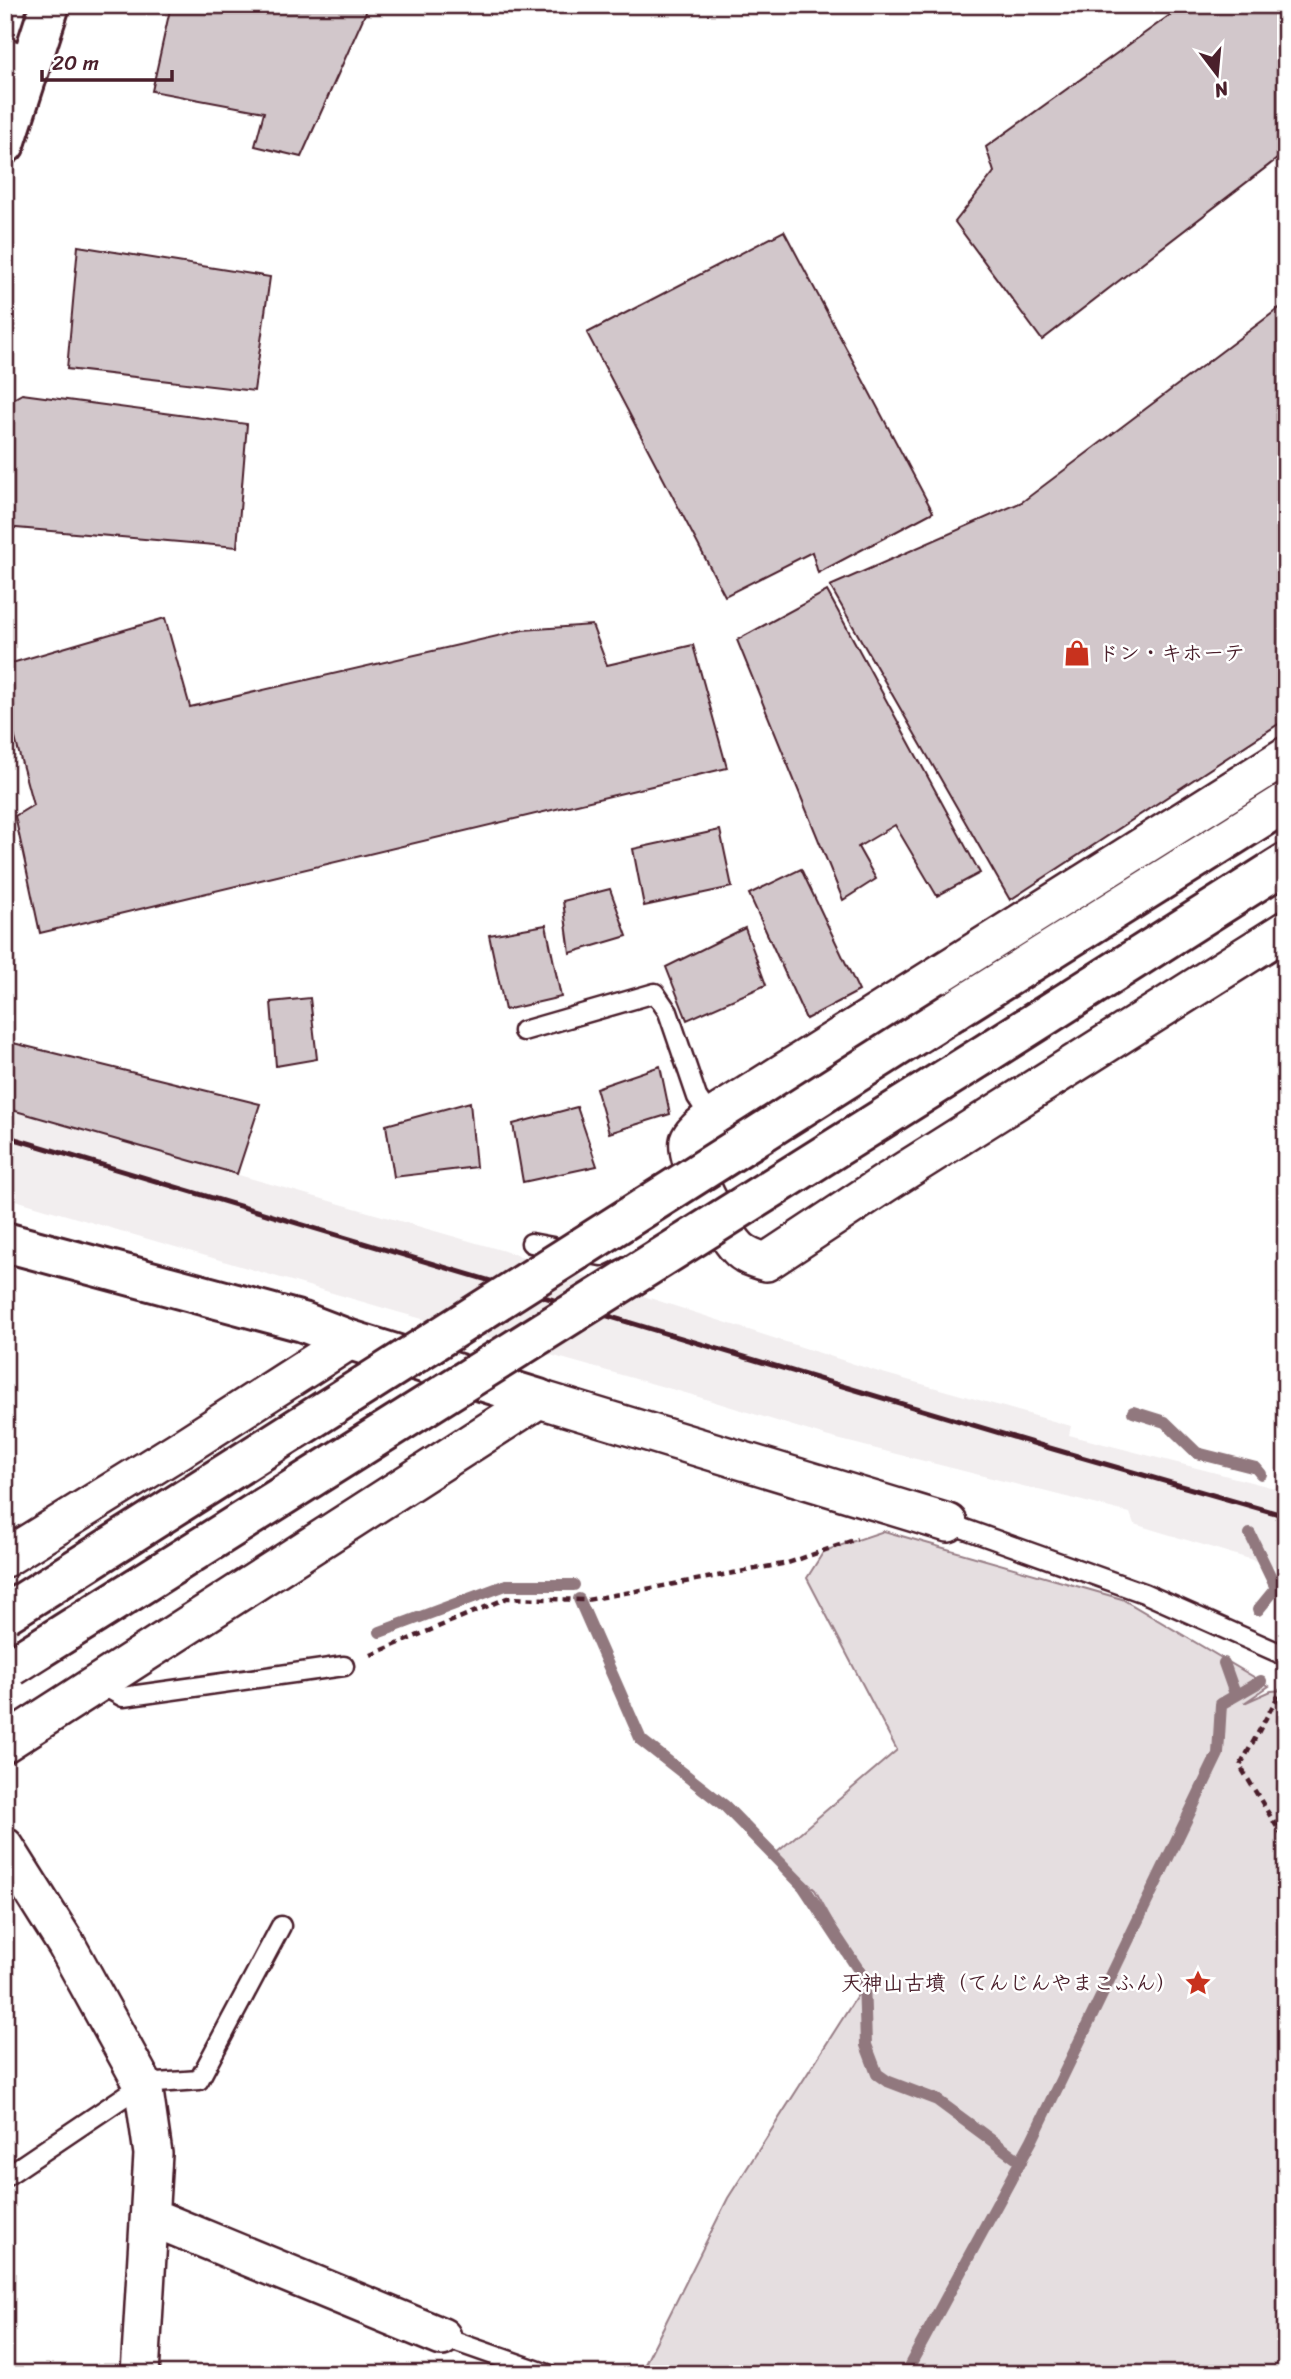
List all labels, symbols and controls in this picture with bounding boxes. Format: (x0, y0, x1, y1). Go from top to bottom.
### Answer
scale bar (42, 38, 172, 82)
north arrow (1182, 38, 1252, 108)
text: 20 m (52, 44, 99, 82)
text: N (1210, 72, 1233, 108)
place label: ドン・キホーテ (1098, 634, 1245, 672)
shop icon: ドン・キホーテ (1062, 638, 1092, 668)
place label: 天神山古墳（てんじんやまこふん） (841, 1964, 1177, 2002)
place icon: 天神山古墳（てんじんやまこふん） (1183, 1968, 1213, 1998)

